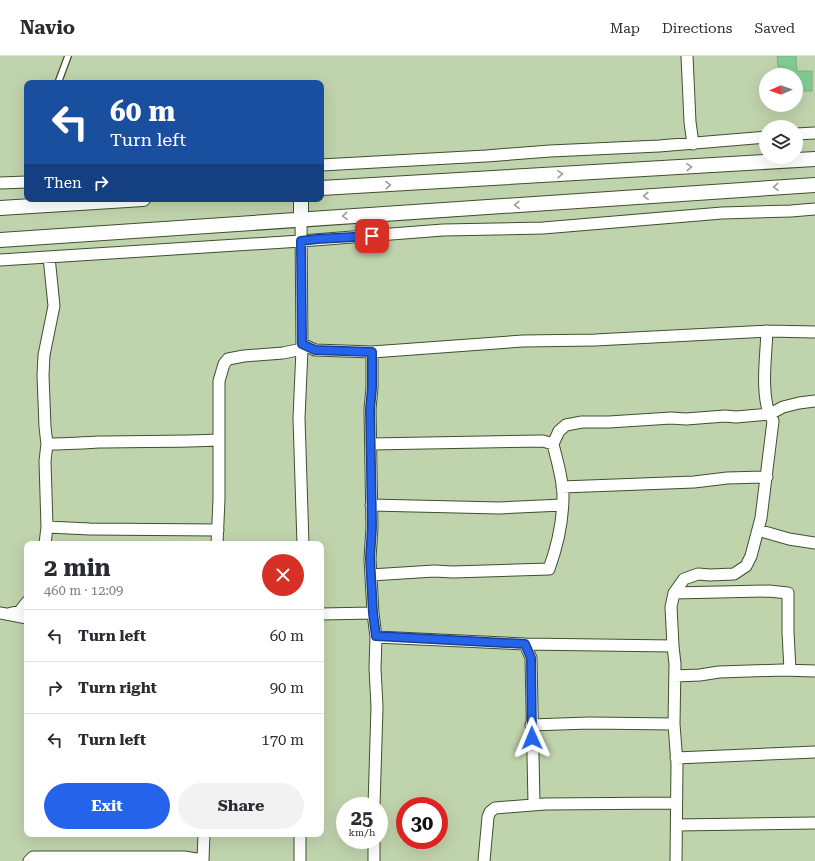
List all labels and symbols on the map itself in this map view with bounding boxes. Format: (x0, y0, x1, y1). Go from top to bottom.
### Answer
north arrow (759, 68, 803, 112)
one-way arrow (686, 162, 692, 171)
one-way arrow (557, 170, 563, 179)
one-way arrow (385, 180, 391, 189)
one-way arrow (773, 183, 779, 192)
one-way arrow (643, 192, 649, 201)
one-way arrow (514, 200, 520, 209)
one-way arrow (342, 212, 348, 221)
pin (355, 219, 389, 253)
position arrow (511, 717, 553, 759)
speed limit sign: 30 (396, 797, 448, 849)

